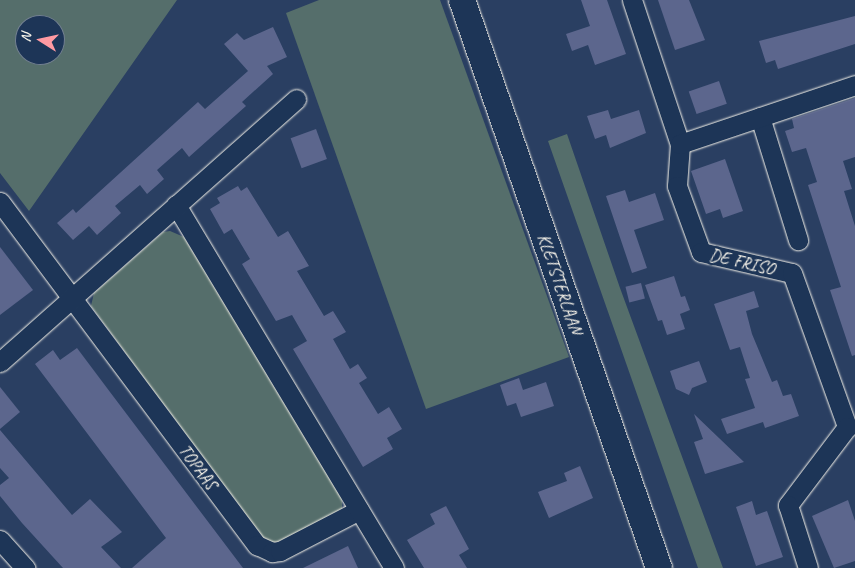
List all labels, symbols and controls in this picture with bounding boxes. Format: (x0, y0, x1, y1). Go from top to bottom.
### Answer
north arrow (15, 15, 65, 65)
text: N (17, 32, 35, 43)
street label: KLETSTERLAAN (533, 231, 587, 337)
street label: DE FRISO (707, 244, 777, 280)
street label: TOPAAS (174, 440, 222, 494)

